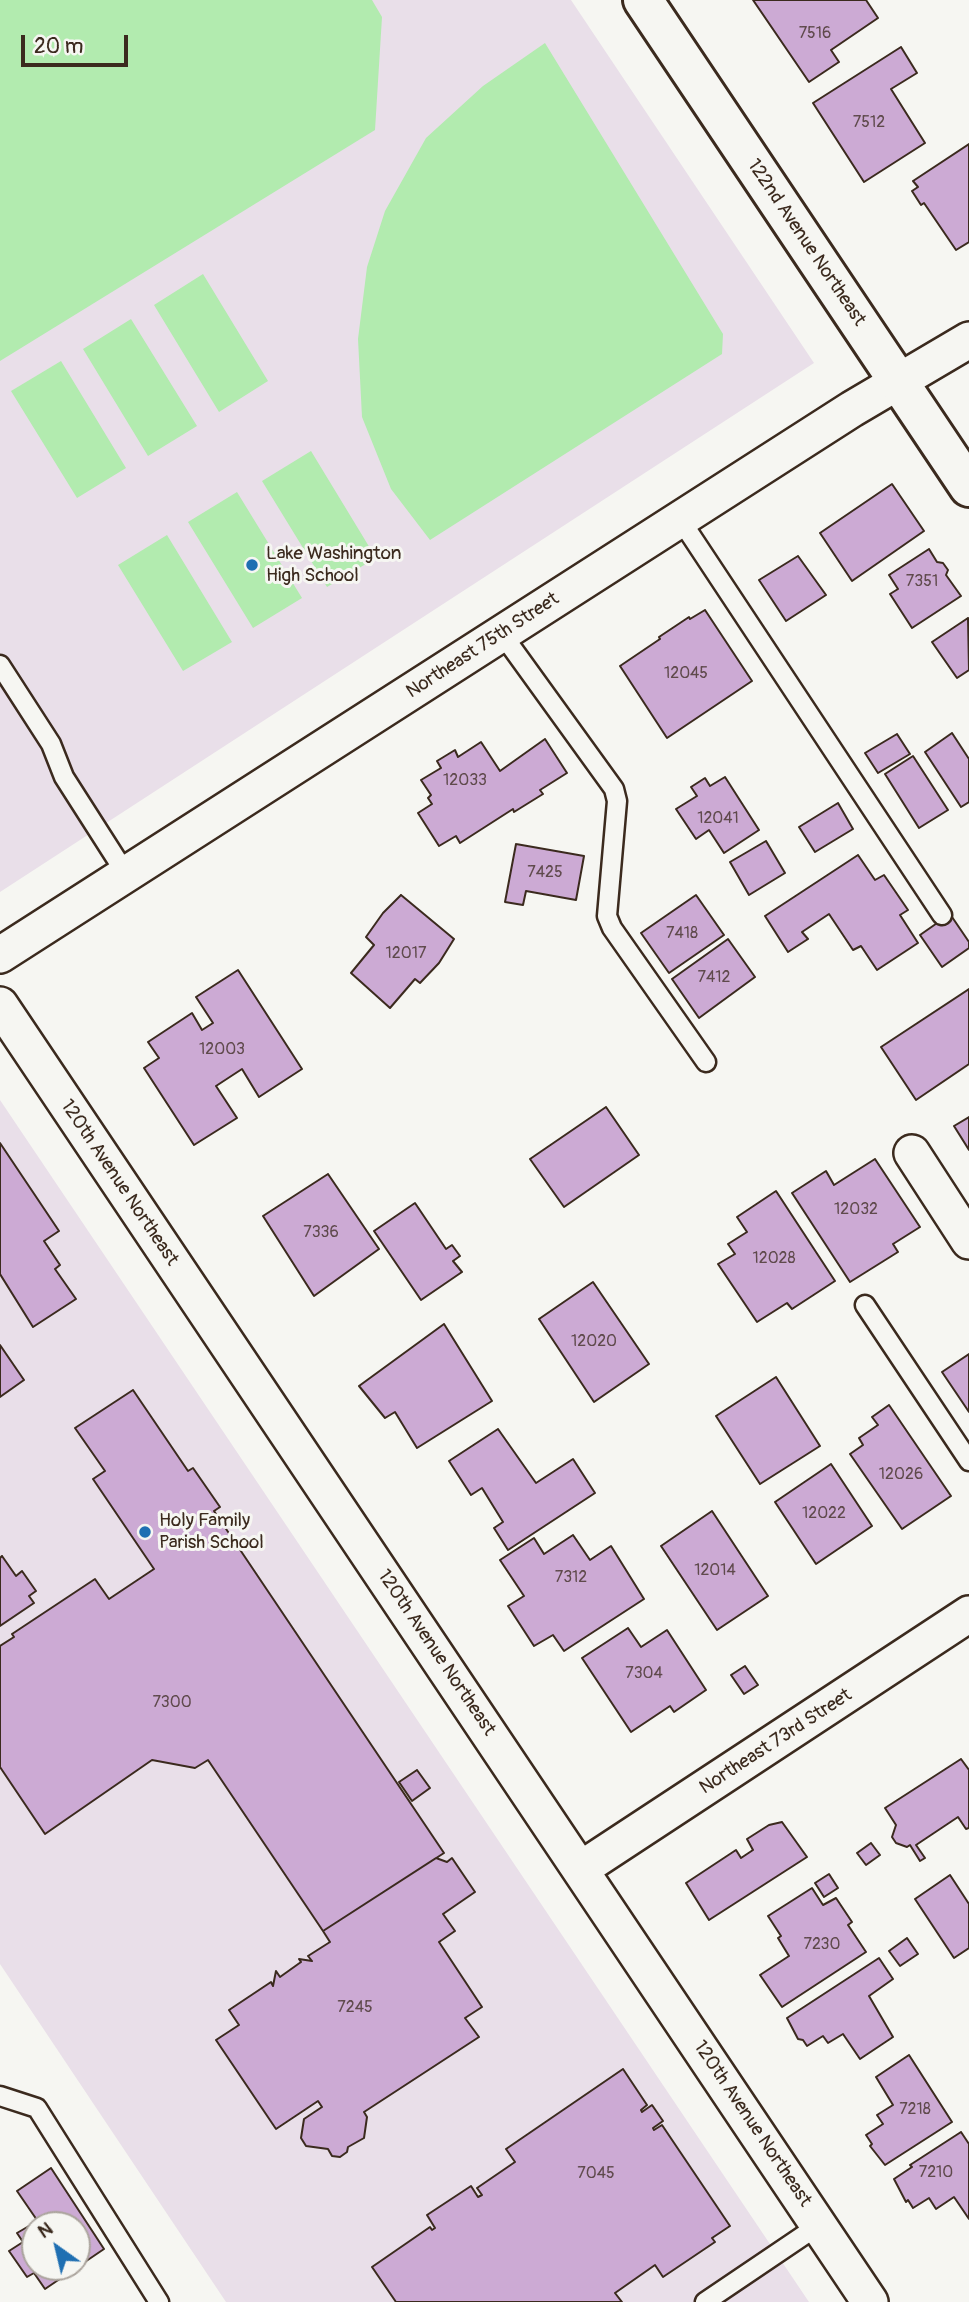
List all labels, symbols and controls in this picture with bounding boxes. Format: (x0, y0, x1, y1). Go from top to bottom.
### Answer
scale bar (24, 21, 131, 65)
house number: 7516 (799, 24, 831, 44)
text: 20 m (34, 33, 83, 60)
house number: 7512 (853, 113, 885, 133)
street label: 122nd Avenue Northeast (742, 155, 870, 331)
place label: Lake Washington High School (266, 543, 402, 587)
marker: Lake Washington High School (244, 557, 260, 573)
house number: 7351 (906, 572, 938, 592)
street label: Northeast 75th Street (402, 588, 564, 704)
house number: 12045 (664, 664, 708, 684)
house number: 12033 (443, 771, 487, 791)
house number: 12041 (697, 809, 739, 829)
house number: 7425 (527, 863, 563, 883)
house number: 7418 (666, 924, 698, 944)
house number: 12017 (386, 944, 426, 964)
house number: 7412 (698, 968, 730, 988)
house number: 12003 (199, 1040, 245, 1060)
street label: 120th Avenue Northeast (55, 1096, 183, 1270)
house number: 12032 (834, 1200, 878, 1220)
house number: 7336 (303, 1223, 339, 1243)
house number: 12028 (752, 1249, 796, 1269)
house number: 12020 (571, 1332, 617, 1352)
house number: 12026 (879, 1465, 923, 1485)
house number: 12022 (802, 1504, 846, 1524)
place label: Holy Family Parish School (159, 1510, 264, 1554)
marker: Holy Family Parish School (137, 1524, 153, 1540)
house number: 12014 (694, 1561, 736, 1581)
street label: 120th Avenue Northeast (372, 1566, 500, 1740)
house number: 7312 (555, 1568, 587, 1588)
house number: 7304 (625, 1664, 663, 1684)
street label: Northeast 73rd Street (696, 1684, 856, 1800)
house number: 7300 (152, 1693, 192, 1713)
house number: 7230 (804, 1935, 840, 1955)
house number: 7245 (337, 1998, 373, 2018)
street label: 120th Avenue Northeast (688, 2037, 816, 2211)
house number: 7218 (899, 2100, 931, 2120)
house number: 7210 (919, 2163, 953, 2183)
house number: 7045 (577, 2164, 615, 2184)
north arrow (21, 2211, 91, 2281)
text: N (33, 2217, 57, 2244)

